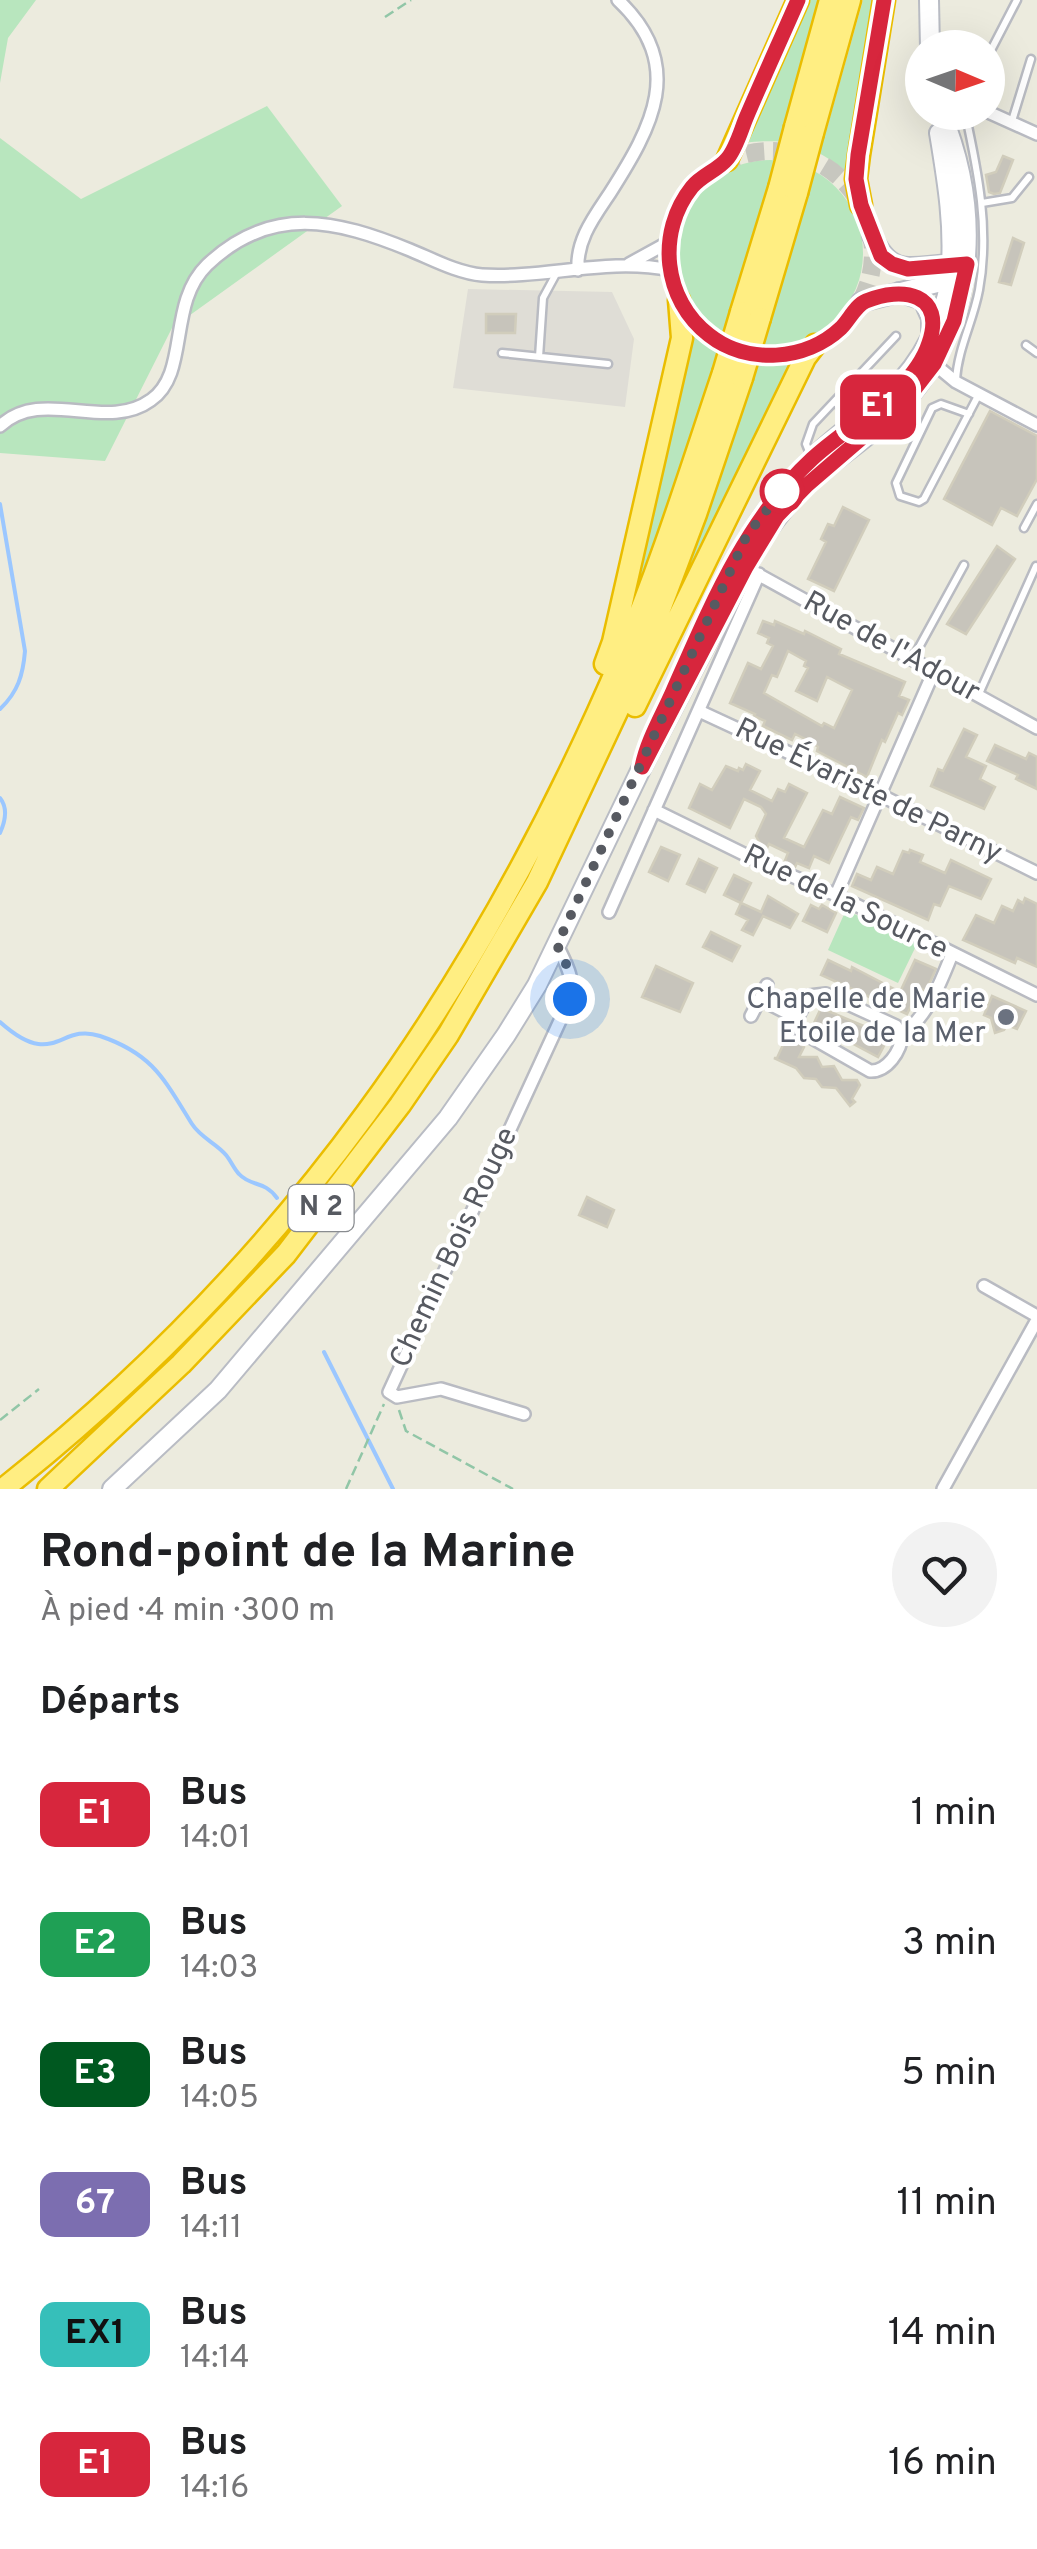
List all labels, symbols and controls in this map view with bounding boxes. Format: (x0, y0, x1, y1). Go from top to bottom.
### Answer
north arrow (905, 30, 1005, 130)
map controls (905, 30, 1005, 130)
line badge: E1 (833, 374, 923, 440)
text: E1 (860, 385, 896, 429)
unlabelled marker (761, 470, 803, 512)
street label: Rue de l'Adour (796, 584, 986, 712)
street label: Rue Évariste de Parny (728, 709, 1008, 873)
street label: Rue de la Source (736, 837, 954, 969)
your location (545, 974, 595, 1024)
place label: Chapelle de Marie Etoile de la Mer (746, 982, 986, 1053)
marker: Chapelle de Marie Etoile de la Mer (995, 1006, 1017, 1028)
street label: Chemin Bois Rouge (383, 1122, 527, 1374)
road number: N 2 (288, 1185, 354, 1231)
button: heart (892, 1522, 997, 1627)
text: Rond-point de la Marine (40, 1524, 576, 1584)
text: À pied · 4 min · 300 m (40, 1592, 335, 1632)
text: Départs (40, 1679, 180, 1728)
text: Bus (180, 1770, 247, 1819)
text: 1 min (911, 1790, 997, 1839)
text: E1 (77, 1792, 113, 1836)
text: 14:01 (180, 1819, 251, 1859)
text: Bus (180, 1900, 247, 1949)
text: 3 min (902, 1920, 997, 1969)
text: E2 (73, 1922, 117, 1966)
text: 14:03 (180, 1949, 258, 1989)
text: Bus (180, 2030, 247, 2079)
text: 5 min (901, 2050, 997, 2099)
text: E3 (74, 2052, 116, 2096)
text: 14:05 (180, 2079, 259, 2119)
text: Bus (180, 2160, 247, 2209)
text: 11 min (896, 2180, 997, 2229)
text: 67 (75, 2182, 115, 2226)
text: 14:11 (180, 2209, 242, 2249)
text: Bus (180, 2290, 247, 2339)
text: 14 min (888, 2310, 997, 2359)
text: EX1 (65, 2312, 125, 2356)
text: 14:14 (180, 2339, 250, 2379)
text: Bus (180, 2420, 247, 2469)
text: 16 min (888, 2440, 997, 2489)
text: E1 (77, 2442, 113, 2486)
text: 14:16 (180, 2469, 249, 2509)

